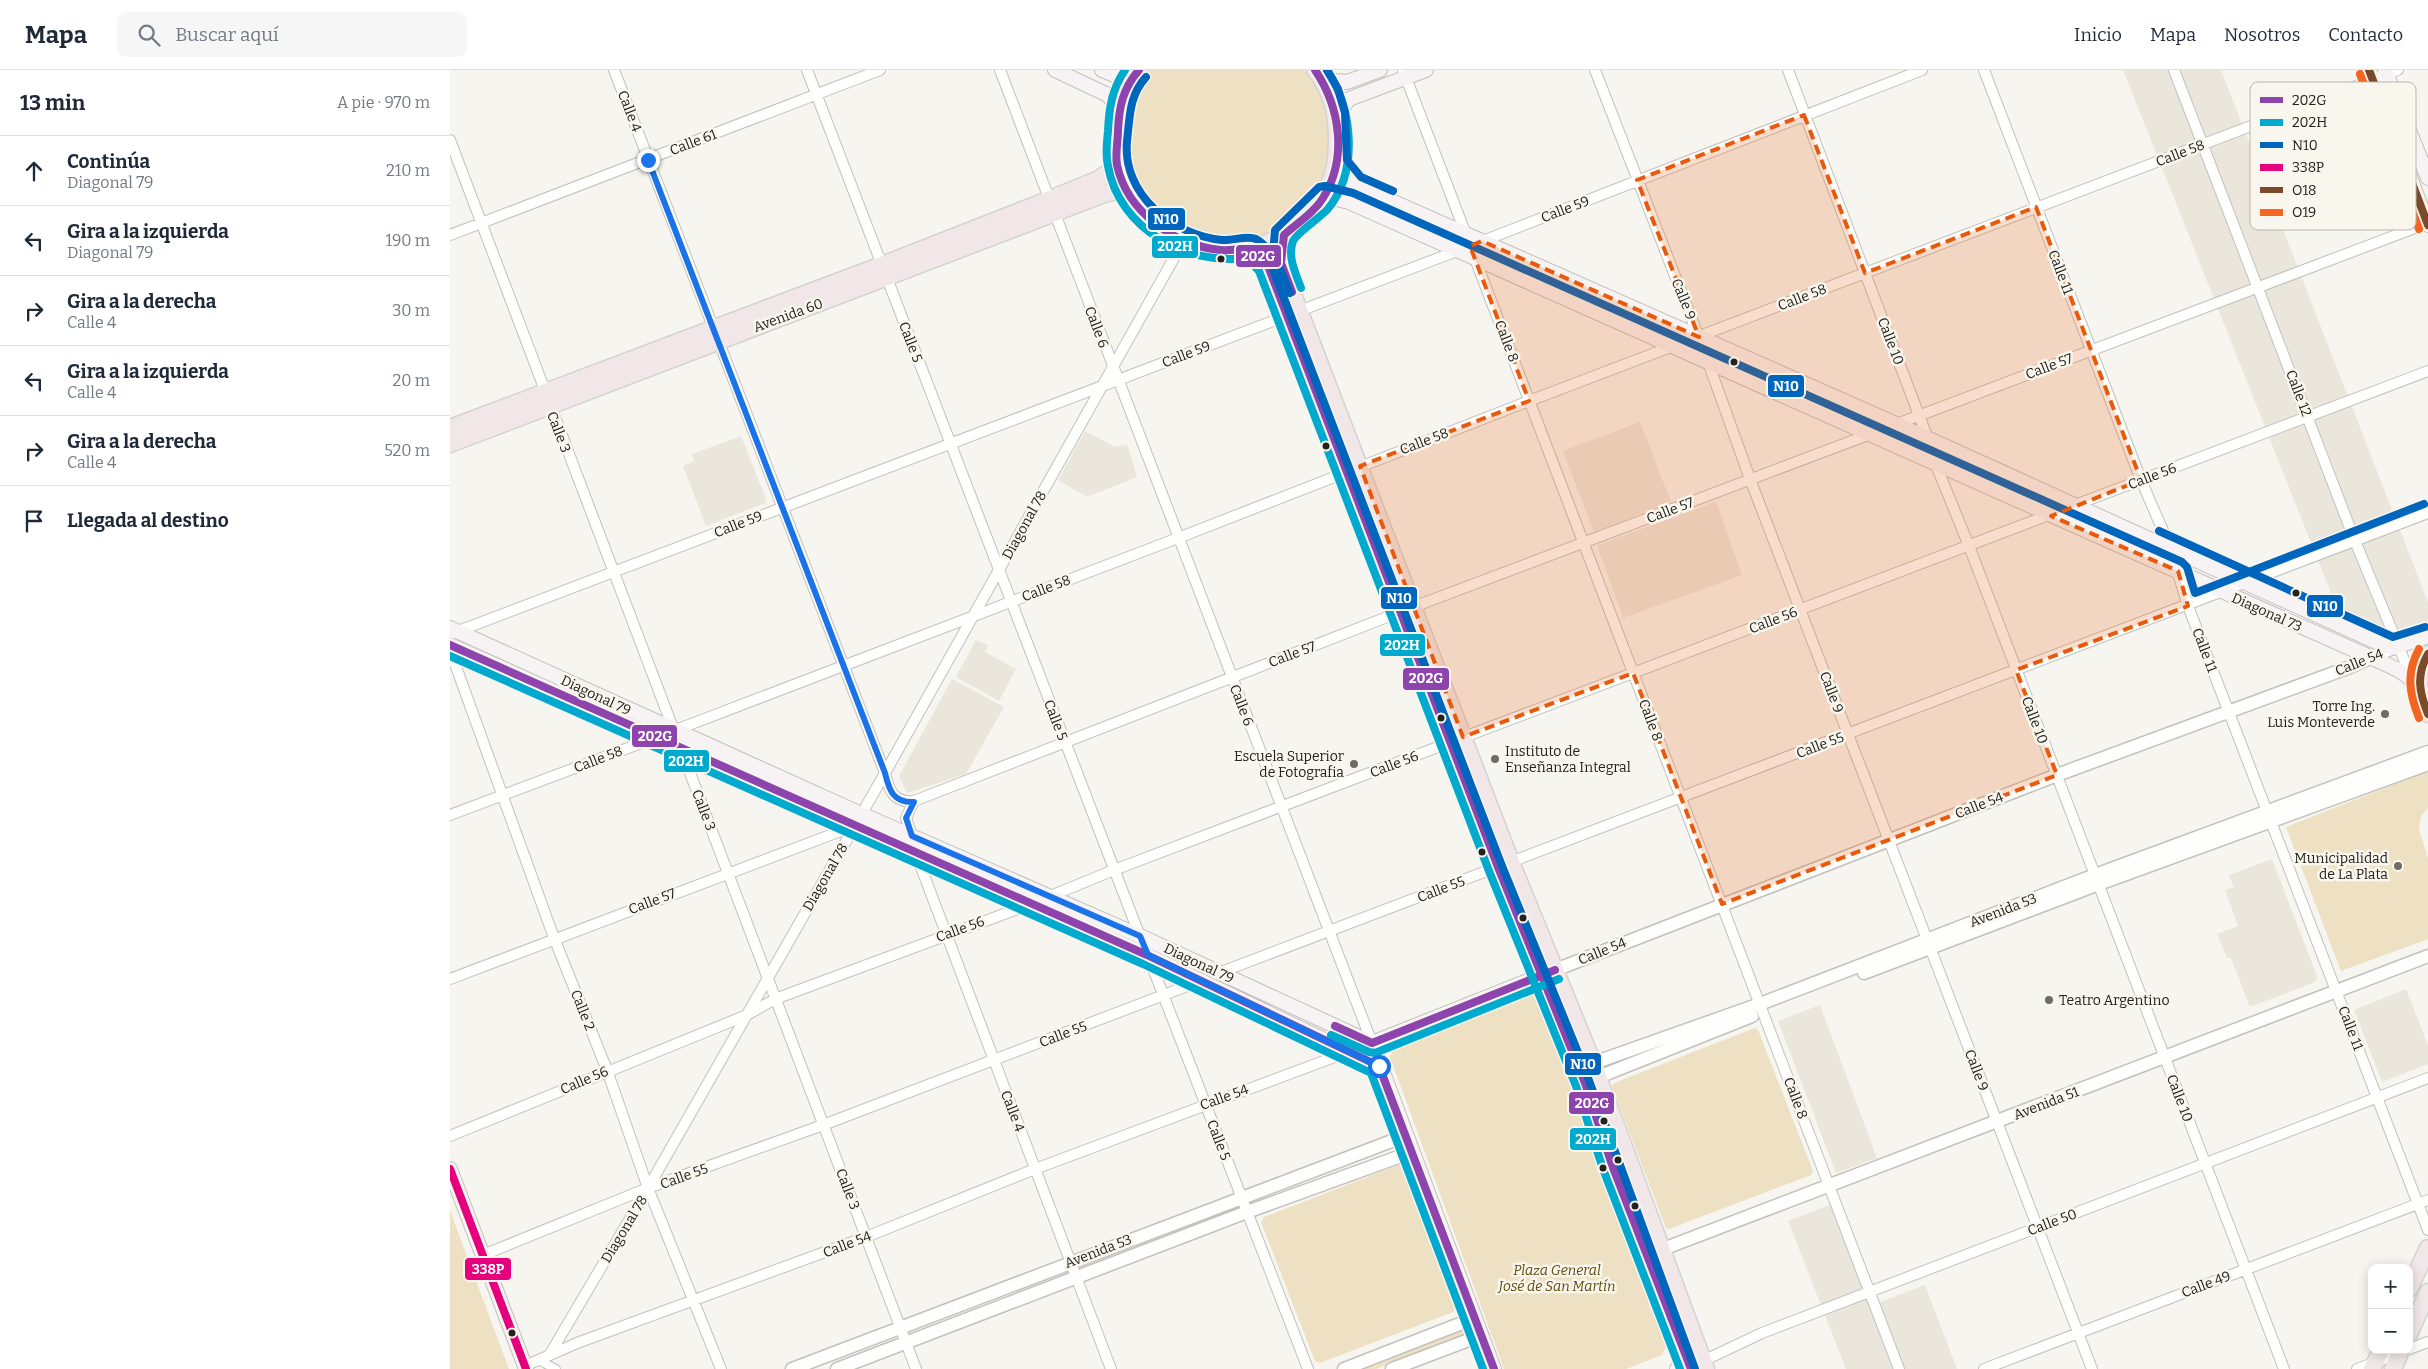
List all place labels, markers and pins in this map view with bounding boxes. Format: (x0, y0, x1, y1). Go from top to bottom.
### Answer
unlabelled marker (1216, 254, 1226, 264)
unlabelled marker (1729, 357, 1739, 367)
unlabelled marker (1321, 441, 1331, 451)
unlabelled marker (2291, 588, 2301, 598)
place label: Torre Ing. Luis Monteverde (2267, 698, 2375, 731)
marker: Torre Ing. Luis Monteverde (2379, 708, 2391, 720)
unlabelled marker (1436, 713, 1446, 723)
place label: Instituto de Enseñanza Integral (1505, 743, 1631, 776)
place label: Escuela Superior de Fotografia (1234, 748, 1344, 781)
marker: Instituto de Enseñanza Integral (1489, 753, 1501, 765)
marker: Escuela Superior de Fotografia (1348, 758, 1360, 770)
unlabelled marker (1477, 847, 1487, 857)
place label: Municipalidad de La Plata (2294, 850, 2388, 883)
marker: Municipalidad de La Plata (2392, 860, 2404, 872)
unlabelled marker (1518, 913, 1528, 923)
place label: Teatro Argentino (2059, 992, 2169, 1009)
marker: Teatro Argentino (2043, 994, 2055, 1006)
unlabelled marker (1599, 1116, 1609, 1126)
unlabelled marker (1613, 1155, 1623, 1165)
unlabelled marker (1598, 1163, 1608, 1173)
unlabelled marker (1630, 1201, 1640, 1211)
unlabelled marker (507, 1328, 517, 1338)

